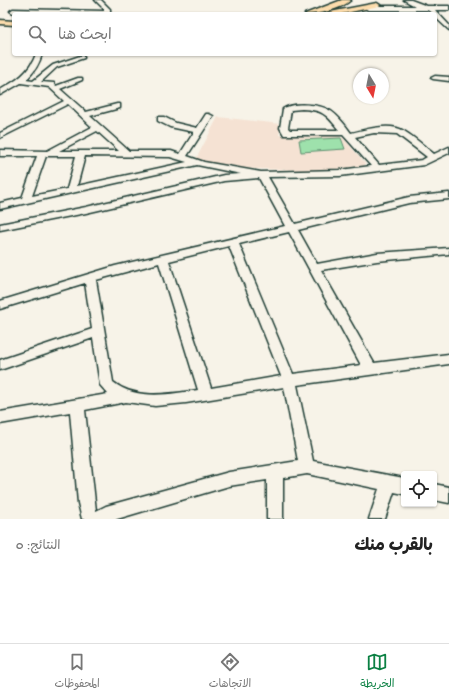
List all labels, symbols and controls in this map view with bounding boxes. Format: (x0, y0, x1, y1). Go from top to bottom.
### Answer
search box (12, 12, 437, 56)
icon: search (26, 23, 48, 45)
text: ابحث هنا (58, 27, 112, 45)
north arrow (353, 68, 389, 104)
map controls (401, 471, 437, 507)
button: locate (401, 471, 437, 507)
text: بالقرب منك (354, 537, 433, 557)
text: النتائج: 0 (16, 539, 61, 554)
tab: المحفوظات (55, 651, 100, 693)
tab: الاتجاهات (209, 651, 251, 693)
tab: الخريطة (360, 651, 395, 693)

